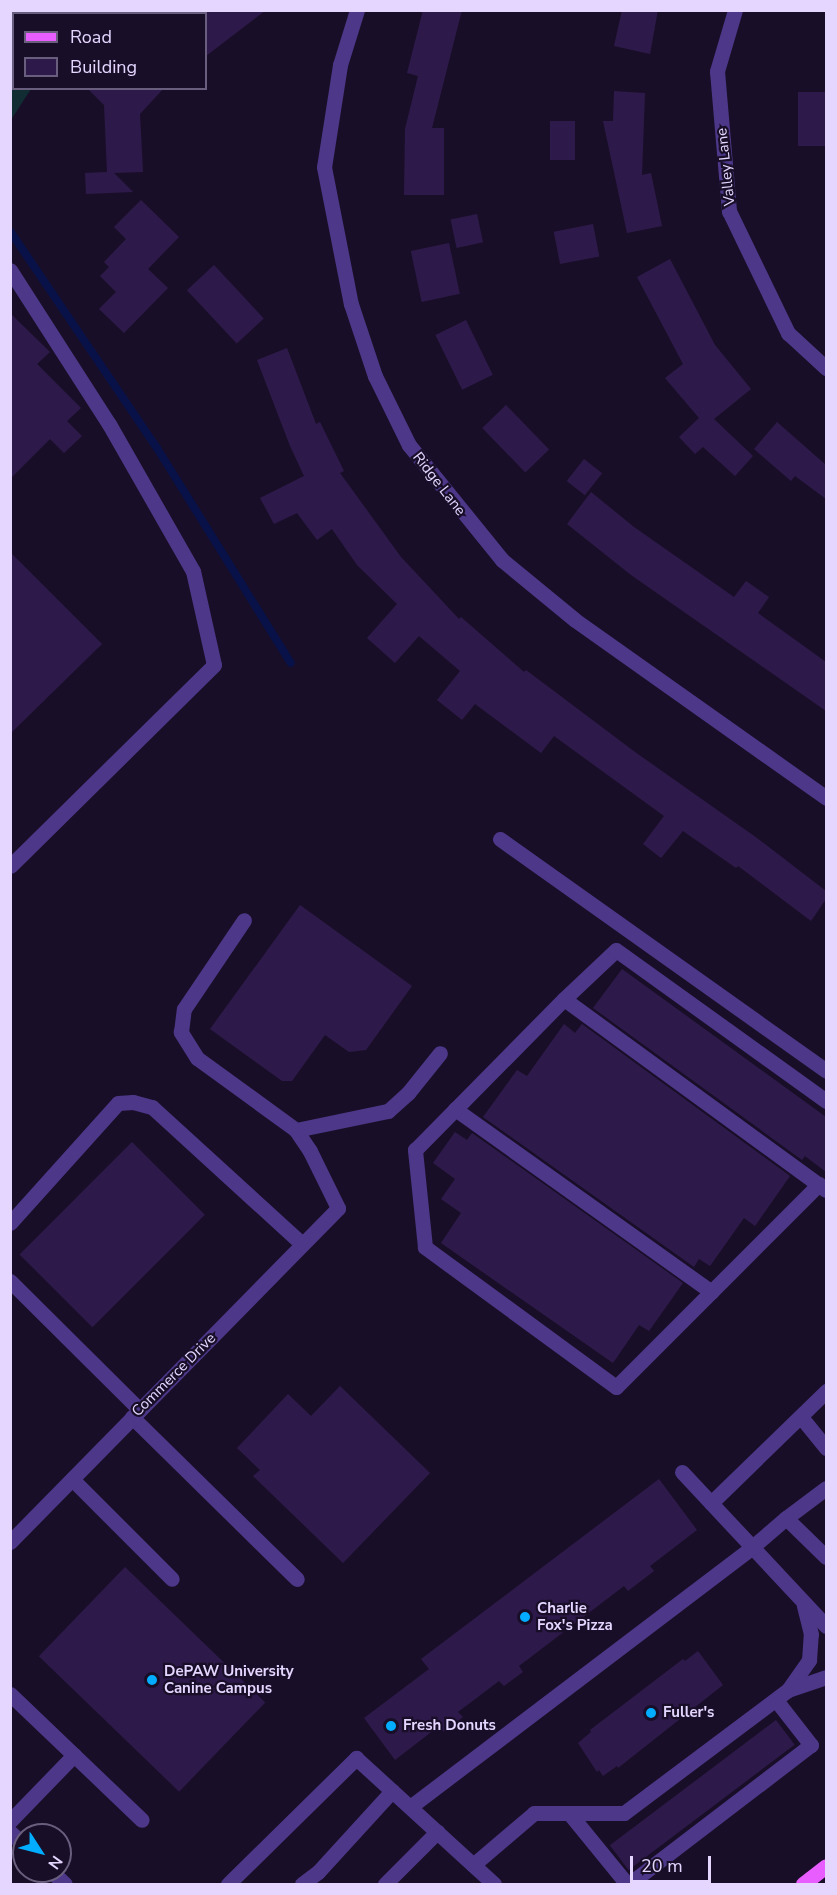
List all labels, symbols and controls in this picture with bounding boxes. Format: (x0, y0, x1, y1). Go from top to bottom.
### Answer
legend (12, 12, 207, 90)
text: Road (70, 25, 112, 49)
text: Building (70, 55, 137, 79)
street label: Valley Lane (713, 127, 739, 207)
street label: Ridge Lane (409, 449, 469, 519)
street label: Commerce Drive (128, 1329, 220, 1421)
place label: Charlie Fox's Pizza (537, 1599, 613, 1634)
marker: Charlie Fox's Pizza (518, 1610, 532, 1624)
place label: DePAW University Canine Campus (164, 1662, 294, 1697)
marker: DePAW University Canine Campus (145, 1673, 159, 1687)
place label: Fuller's (663, 1704, 714, 1722)
marker: Fuller's (644, 1706, 658, 1720)
place label: Fresh Donuts (403, 1717, 496, 1735)
marker: Fresh Donuts (384, 1719, 398, 1733)
north arrow (12, 1823, 72, 1883)
scale bar (633, 1844, 714, 1882)
text: N (43, 1851, 67, 1874)
text: 20 m (641, 1854, 683, 1878)

